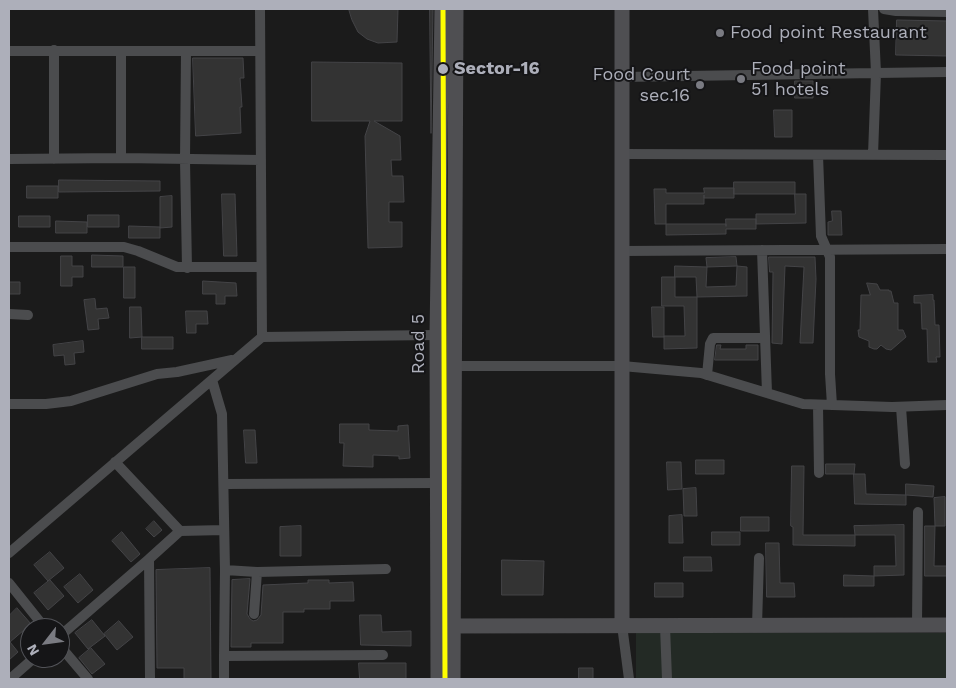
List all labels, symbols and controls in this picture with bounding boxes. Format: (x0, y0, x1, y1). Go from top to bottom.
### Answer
place label: Food point Restaurant (730, 22, 927, 44)
marker: Food point Restaurant (714, 27, 726, 39)
place label: Sector-16 (454, 58, 540, 80)
place label: Food point 51 hotels (751, 58, 845, 100)
marker: Sector-16 (436, 62, 450, 76)
place label: Food Court sec.16 (592, 64, 690, 106)
marker: Food point 51 hotels (735, 73, 747, 85)
marker: Food Court sec.16 (694, 79, 706, 91)
street label: Road 5 (408, 314, 430, 374)
north arrow (20, 618, 70, 668)
text: N (23, 642, 42, 658)

